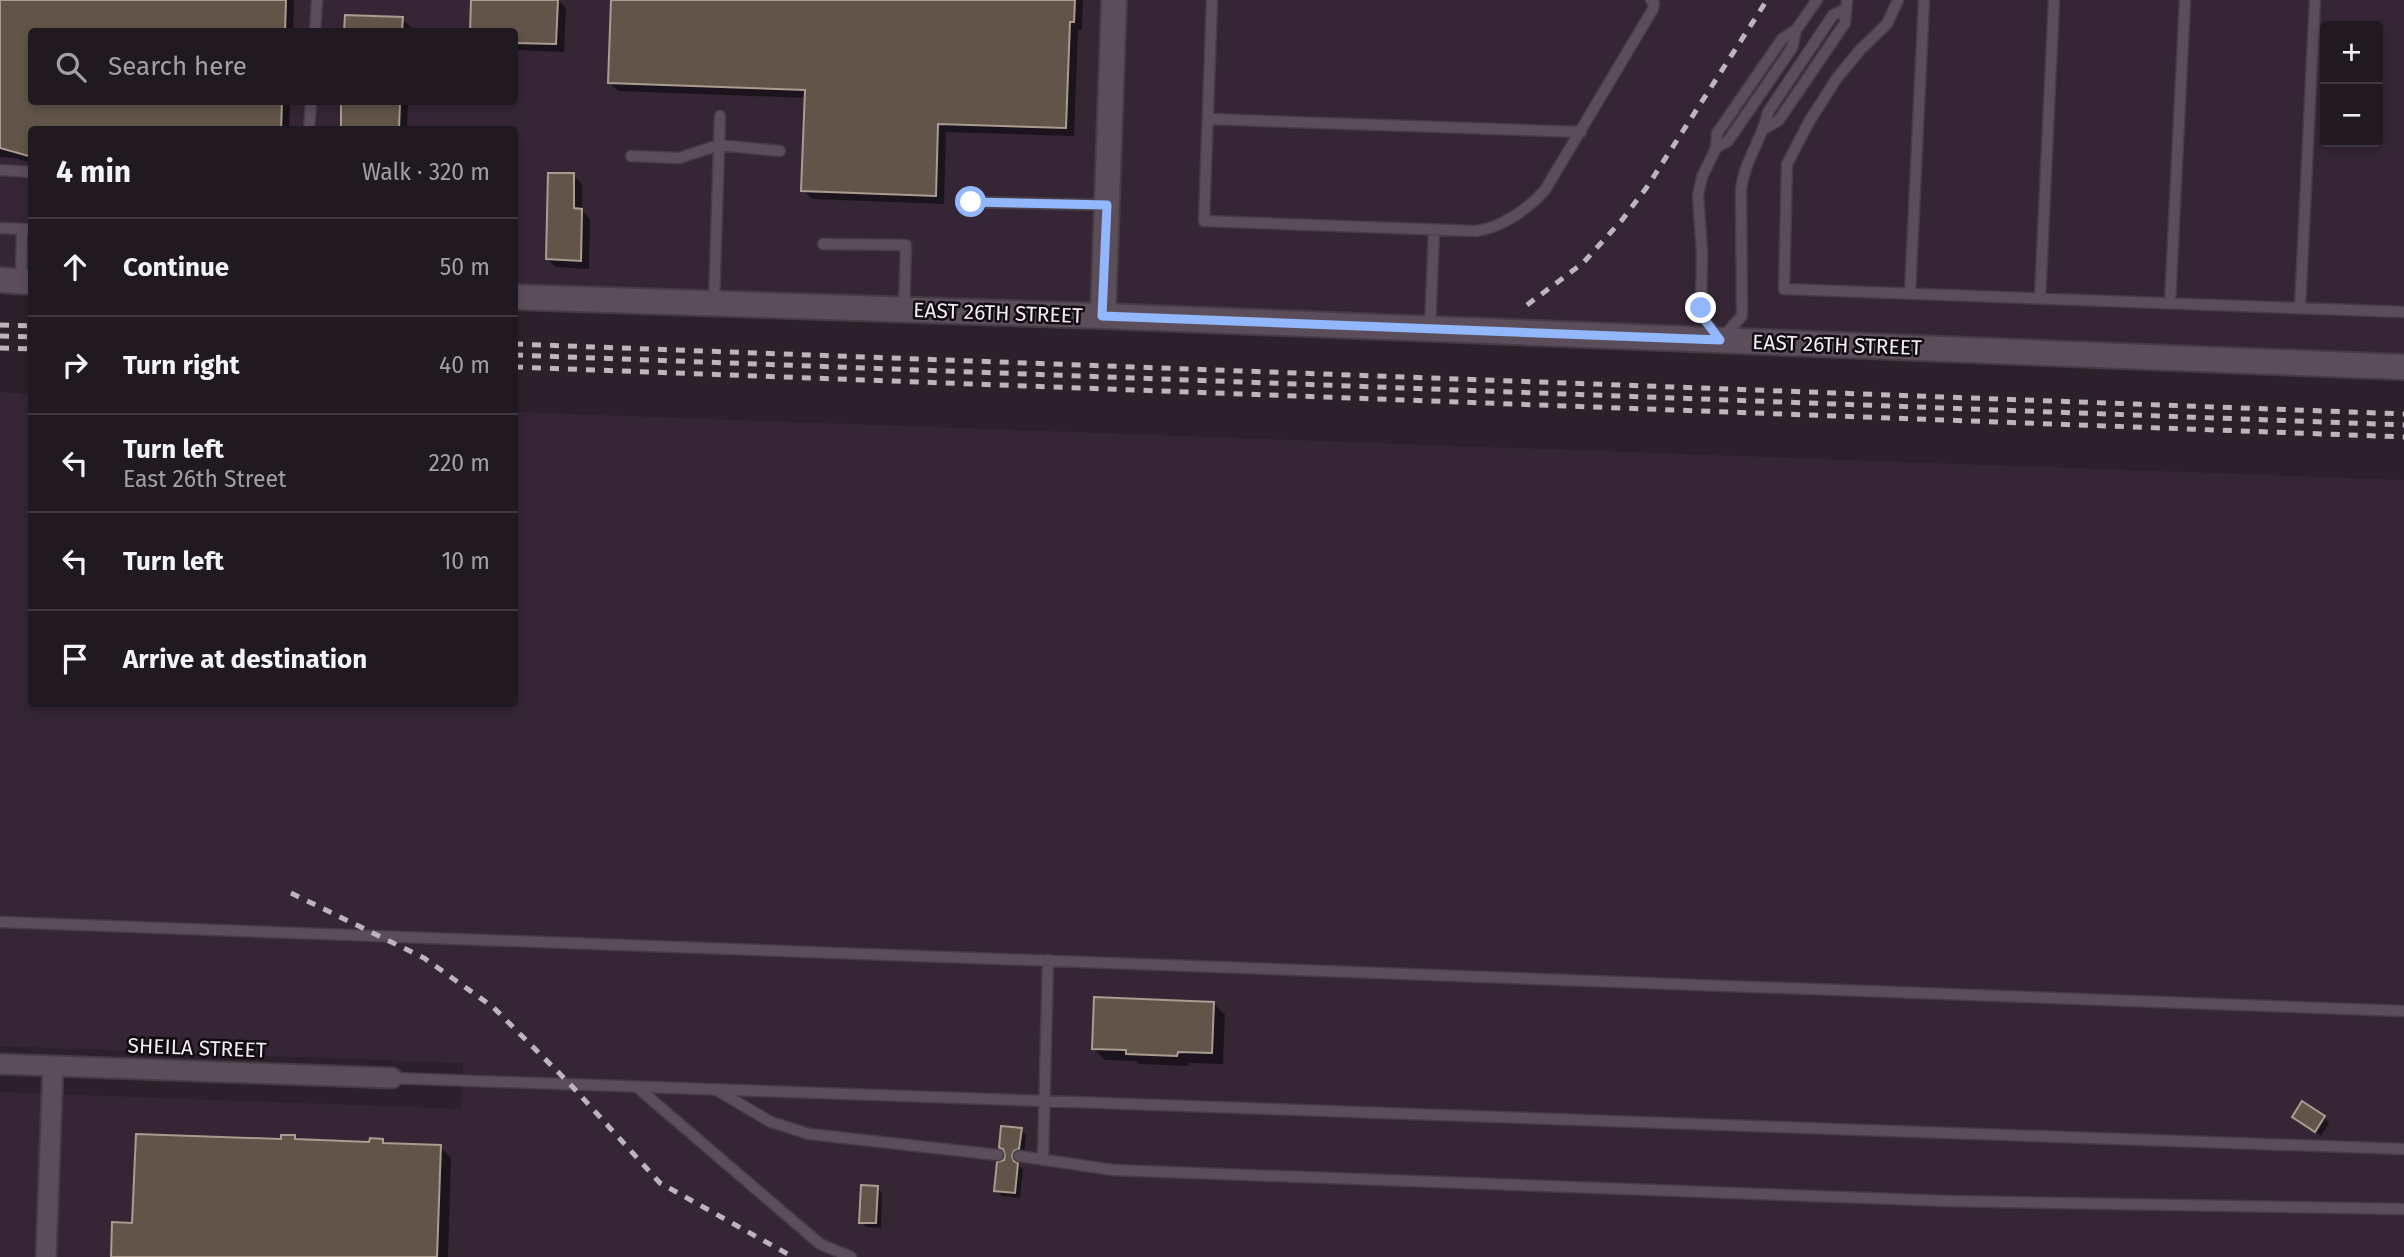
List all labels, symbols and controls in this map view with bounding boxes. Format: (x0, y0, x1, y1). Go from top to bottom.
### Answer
map controls (2320, 21, 2383, 147)
button: + (2320, 21, 2383, 84)
search box (28, 28, 518, 105)
icon: search (52, 48, 90, 86)
text: Search here (108, 51, 247, 82)
button: − (2320, 84, 2383, 147)
text: 4 min (56, 154, 131, 190)
text: Walk · 320 m (362, 158, 490, 186)
route start (955, 186, 986, 217)
icon: ahead (56, 248, 94, 286)
text: Continue (123, 252, 229, 283)
text: 50 m (440, 253, 490, 281)
route end (1685, 292, 1716, 323)
street label: EAST 26TH STREET (913, 297, 1083, 329)
street label: EAST 26TH STREET (1752, 329, 1922, 361)
icon: right (56, 346, 94, 384)
text: Turn right (123, 350, 240, 381)
text: 40 m (439, 351, 490, 379)
text: Turn left (123, 434, 224, 465)
icon: left (56, 444, 94, 482)
text: 220 m (429, 449, 490, 477)
text: East 26th Street (123, 465, 286, 493)
icon: left (56, 542, 94, 580)
text: Turn left (123, 546, 224, 577)
text: 10 m (441, 547, 490, 575)
icon: arrive (56, 640, 94, 678)
text: Arrive at destination (123, 644, 367, 675)
street label: SHEILA STREET (127, 1033, 267, 1063)

